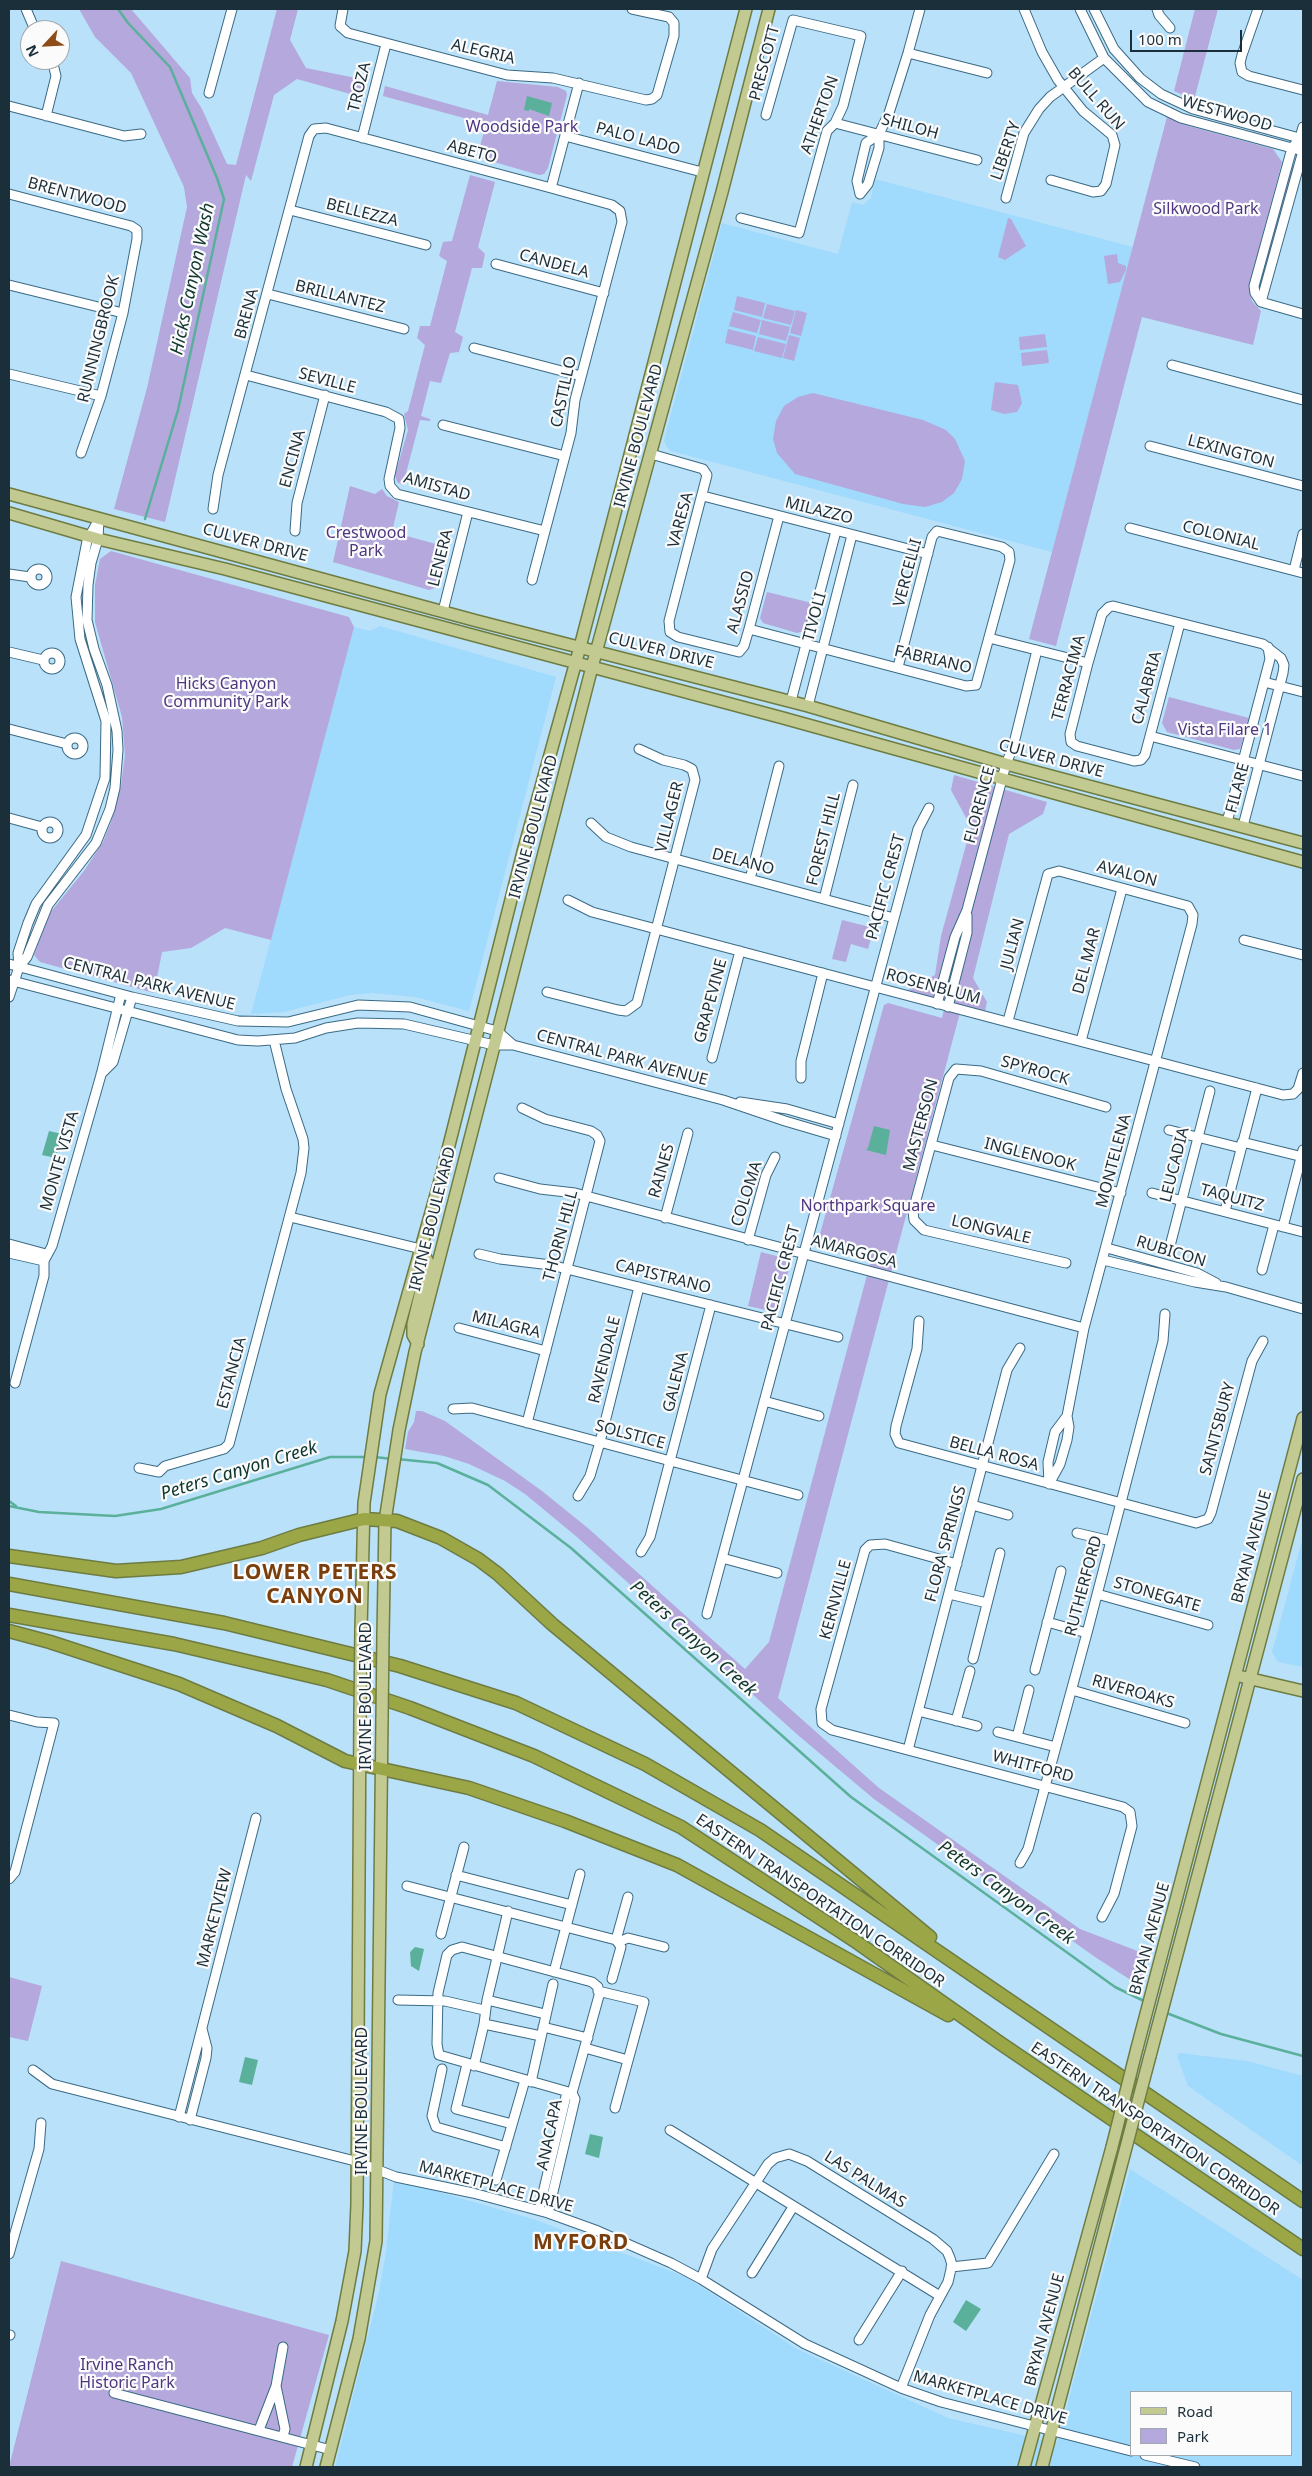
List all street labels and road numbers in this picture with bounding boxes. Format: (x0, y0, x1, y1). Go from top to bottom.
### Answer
street label: PRESCOTT (746, 23, 784, 103)
street label: ALEGRIA (449, 35, 517, 69)
street label: TROZA (345, 60, 375, 114)
street label: BULL RUN (1064, 64, 1128, 134)
street label: ATHERTON (797, 73, 843, 157)
street label: WESTWOOD (1180, 92, 1274, 136)
street label: SHILOH (879, 110, 941, 144)
street label: PALO LADO (594, 119, 682, 159)
street label: LIBERTY (987, 119, 1025, 183)
street label: ABETO (445, 136, 499, 168)
street label: BRENTWOOD (25, 174, 129, 218)
street label: BELLEZZA (324, 195, 400, 231)
street label: CANDELA (517, 245, 591, 283)
street label: RUNNINGBROOK (74, 273, 124, 405)
street label: BRILLANTEZ (293, 277, 387, 317)
street label: BRENA (231, 287, 263, 341)
street label: CASTILLO (547, 355, 581, 429)
street label: IRVINE BOULEVARD (611, 362, 667, 510)
street label: SEVILLE (296, 364, 358, 398)
street label: ENCINA (276, 428, 310, 490)
street label: LEXINGTON (1185, 431, 1277, 473)
street label: AMISTAD (401, 468, 473, 506)
street label: VARESA (664, 490, 698, 550)
street label: MILAZZO (783, 493, 855, 529)
street label: COLONIAL (1180, 517, 1262, 555)
street label: CULVER DRIVE (200, 520, 310, 566)
street label: LENERA (425, 527, 457, 589)
street label: VERCELLI (890, 537, 926, 609)
street label: ALASSIO (723, 568, 759, 636)
street label: TIVOLI (799, 590, 831, 644)
street label: CULVER DRIVE (606, 629, 716, 673)
street label: TERRACIMA (1048, 633, 1090, 723)
street label: FABRIANO (892, 642, 974, 678)
street label: CALABRIA (1128, 649, 1166, 727)
street label: CULVER DRIVE (996, 736, 1106, 782)
street label: IRVINE BOULEVARD (506, 753, 562, 901)
street label: FILARE (1222, 761, 1254, 815)
street label: FLORENCE (961, 764, 999, 846)
street label: VILLAGER (652, 780, 688, 854)
street label: FOREST HILL (803, 790, 845, 888)
street label: PACIFIC CREST (863, 832, 909, 942)
street label: DELANO (710, 844, 776, 880)
street label: AVALON (1095, 857, 1159, 891)
street label: JULIAN (997, 916, 1029, 972)
street label: DEL MAR (1069, 926, 1105, 996)
street label: CENTRAL PARK AVENUE (61, 953, 237, 1015)
street label: GRAPEVINE (691, 957, 731, 1045)
street label: ROSENBLUM (884, 965, 982, 1009)
street label: CENTRAL PARK AVENUE (534, 1026, 710, 1090)
street label: SPYROCK (999, 1052, 1071, 1090)
street label: MASTERSON (899, 1077, 943, 1173)
street label: MONTE VISTA (37, 1109, 83, 1213)
street label: MONTELENA (1092, 1112, 1136, 1210)
street label: LEUCADIA (1156, 1125, 1194, 1205)
street label: INGLENOOK (982, 1134, 1078, 1176)
street label: RAINES (645, 1142, 679, 1200)
street label: IRVINE BOULEVARD (406, 1145, 460, 1293)
street label: COLOMA (727, 1159, 767, 1229)
street label: TAQUITZ (1198, 1180, 1266, 1216)
street label: THORN HILL (540, 1188, 582, 1284)
street label: LONGVALE (949, 1212, 1033, 1248)
street label: PACIFIC CREST (758, 1223, 804, 1333)
street label: AMARGOSA (809, 1231, 899, 1273)
street label: RUBICON (1134, 1232, 1208, 1272)
street label: CAPISTRANO (613, 1256, 713, 1298)
street label: MILAGRA (470, 1307, 542, 1343)
street label: RAVENDALE (585, 1314, 625, 1406)
street label: ESTANCIA (213, 1335, 251, 1411)
street label: GALENA (659, 1350, 693, 1414)
street label: SAINTSBURY (1196, 1380, 1240, 1478)
street label: SOLSTICE (593, 1416, 667, 1454)
street label: BELLA ROSA (947, 1433, 1041, 1475)
street label: FLORA SPRINGS (921, 1484, 971, 1604)
street label: BRYAN AVENUE (1228, 1489, 1276, 1605)
street label: RUTHERFORD (1061, 1533, 1107, 1639)
street label: KERNVILLE (816, 1558, 856, 1642)
street label: STONEGATE (1111, 1573, 1203, 1617)
street label: IRVINE BOULEVARD (356, 1622, 376, 1770)
street label: RIVEROAKS (1090, 1671, 1176, 1713)
street label: WHITFORD (990, 1747, 1076, 1787)
street label: EASTERN TRANSPORTATION CORRIDOR (692, 1810, 948, 1992)
street label: MARKETVIEW (193, 1867, 237, 1969)
street label: BRYAN AVENUE (1126, 1881, 1174, 1997)
street label: IRVINE BOULEVARD (352, 2027, 372, 2175)
street label: EASTERN TRANSPORTATION CORRIDOR (1027, 2038, 1283, 2220)
street label: ANACAPA (533, 2098, 567, 2172)
street label: LAS PALMAS (821, 2147, 909, 2213)
street label: MARKETPLACE DRIVE (417, 2157, 575, 2217)
street label: BRYAN AVENUE (1021, 2272, 1069, 2388)
street label: MARKETPLACE DRIVE (911, 2367, 1069, 2429)

